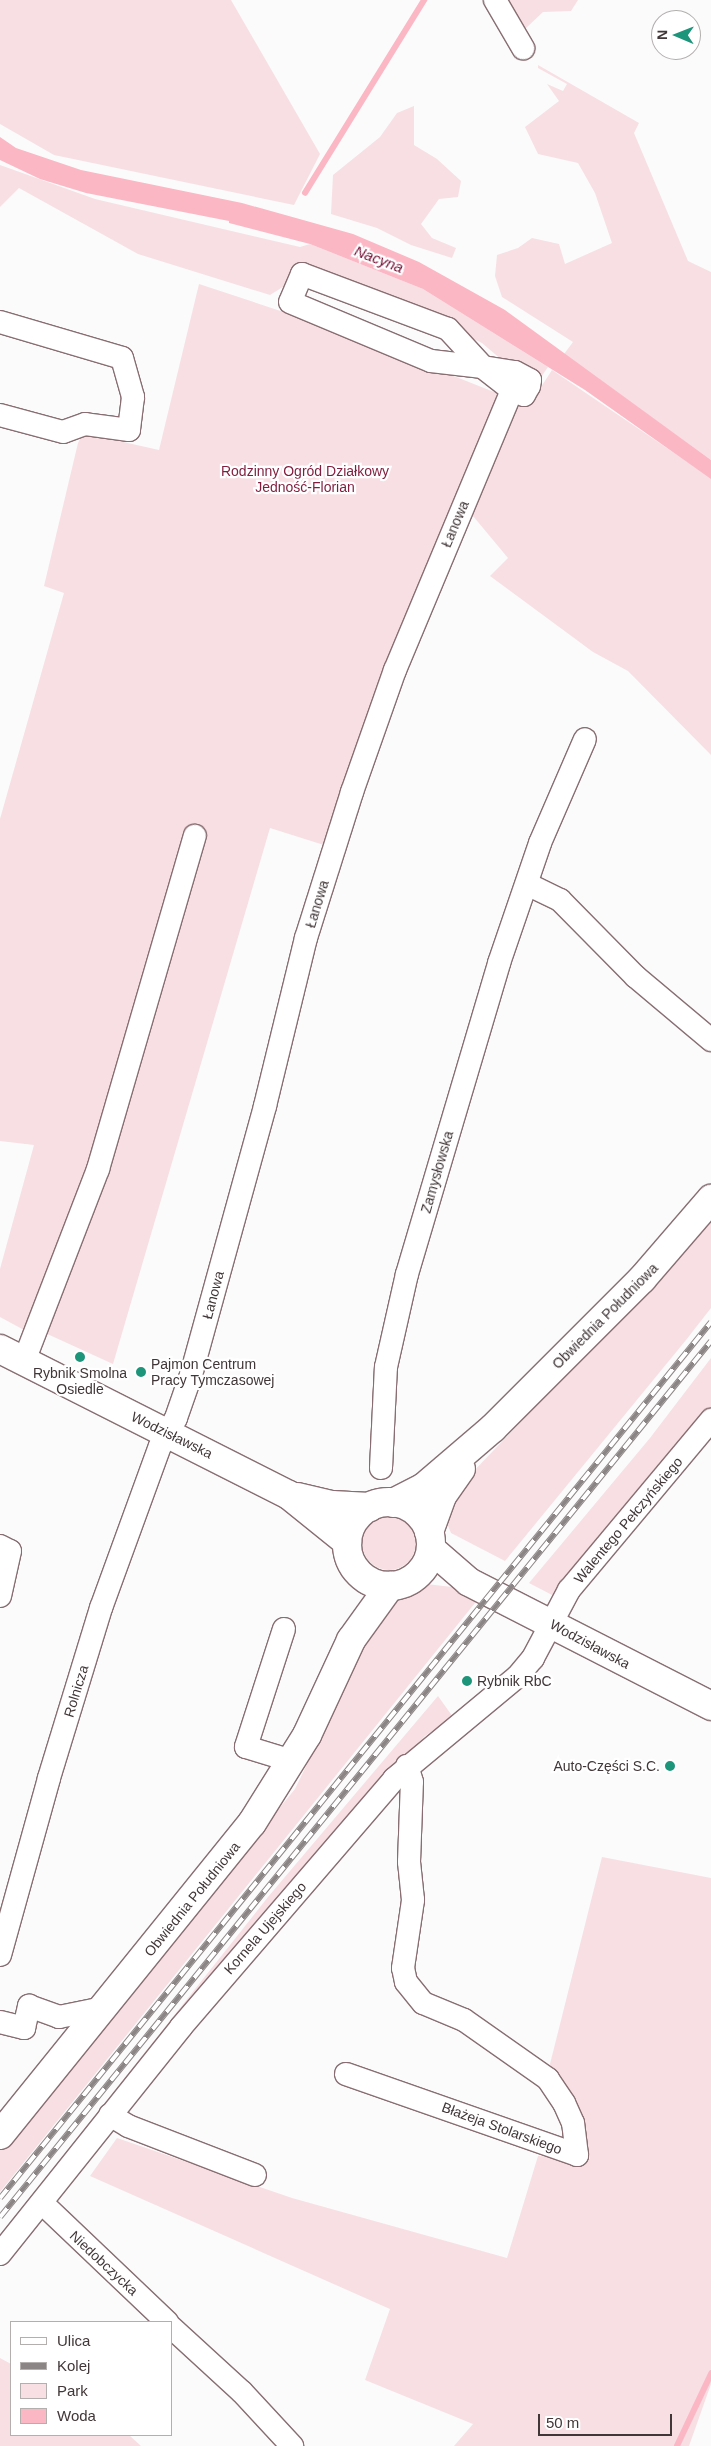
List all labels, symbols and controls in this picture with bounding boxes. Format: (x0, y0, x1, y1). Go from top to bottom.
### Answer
north arrow (651, 10, 701, 60)
text: N (654, 30, 670, 40)
water label: Nacyna (352, 241, 406, 277)
park label: Rodzinny Ogród Działkowy Jedność-Florian (221, 463, 389, 496)
street label: Łanowa (438, 498, 472, 550)
street label: Łanowa (302, 878, 332, 930)
street label: Zamysłowska (417, 1129, 457, 1215)
street label: Obwiednia Południowa (549, 1260, 661, 1372)
street label: Łanowa (199, 1269, 227, 1321)
marker: Rybnik Smolna Osiedle (74, 1351, 86, 1363)
place label: Pajmon Centrum Pracy Tymczasowej (151, 1356, 275, 1388)
place label: Rybnik Smolna Osiedle (33, 1365, 127, 1398)
marker: Pajmon Centrum Pracy Tymczasowej (135, 1366, 147, 1378)
street label: Wodzisławska (129, 1408, 215, 1462)
street label: Walentego Pełczyńskiego (570, 1453, 686, 1587)
street label: Wodzisławska (547, 1616, 633, 1672)
street label: Rolnicza (60, 1663, 92, 1719)
place label: Rybnik RbC (477, 1673, 552, 1689)
marker: Rybnik RbC (461, 1675, 473, 1687)
place label: Auto-Części S.C. (553, 1758, 660, 1774)
marker: Auto-Części S.C. (664, 1760, 676, 1772)
street label: Obwiednia Południowa (141, 1838, 243, 1960)
street label: Kornela Ujejskiego (220, 1878, 310, 1978)
street label: Błażeja Stolarskiego (440, 2098, 564, 2158)
street label: Niedobczycka (66, 2227, 142, 2299)
legend (10, 2321, 172, 2436)
text: Ulica (57, 2332, 90, 2349)
text: Kolej (57, 2357, 90, 2374)
text: Park (57, 2382, 88, 2399)
scale bar (541, 2404, 675, 2436)
text: Woda (57, 2407, 96, 2424)
text: 50 m (546, 2414, 579, 2431)

